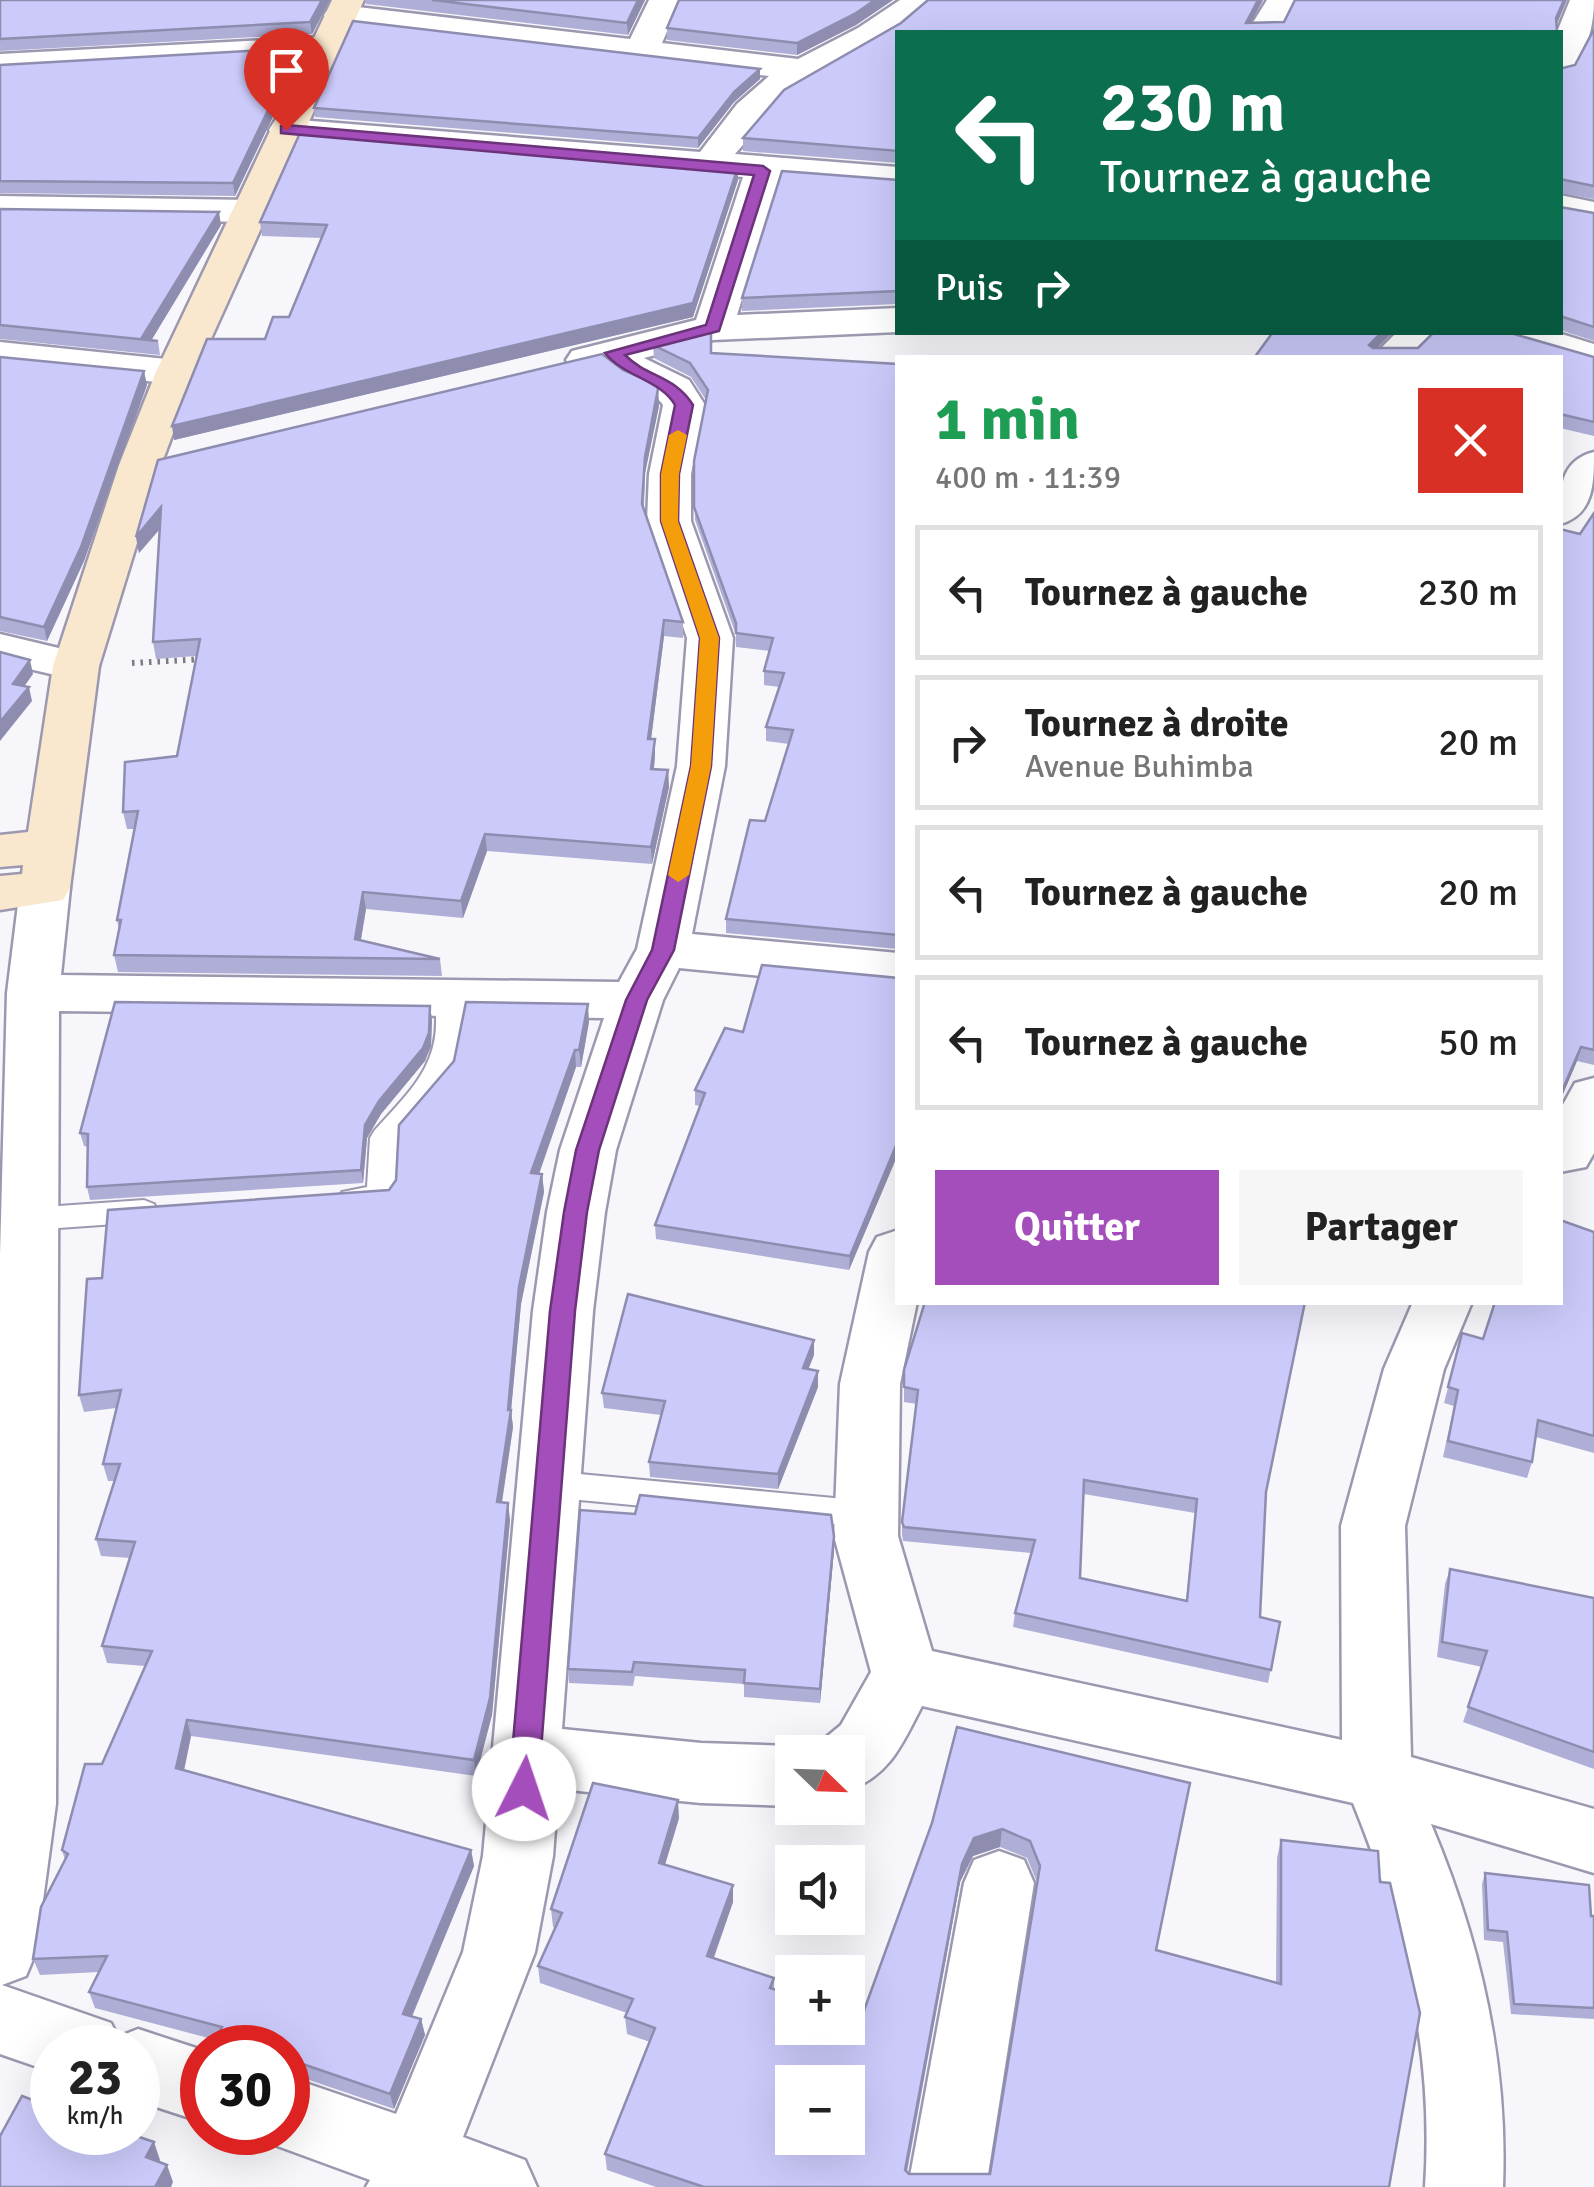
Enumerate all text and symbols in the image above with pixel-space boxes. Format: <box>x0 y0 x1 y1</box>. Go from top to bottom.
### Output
pin <box>244 28 329 131</box>
icon: arrive <box>259 43 314 98</box>
text: 230 m <box>1100 64 1285 150</box>
icon: left <box>935 70 1065 200</box>
text: Tournez à gauche <box>1100 150 1432 205</box>
icon: right <box>1024 260 1079 315</box>
text: Puis <box>935 264 1004 311</box>
text: 1 min <box>935 383 1080 457</box>
button: close <box>1418 388 1523 493</box>
text: 400 m · 11:39 <box>935 458 1121 497</box>
icon: left <box>940 565 995 620</box>
text: Tournez à gauche <box>1025 569 1308 616</box>
text: 230 m <box>1418 569 1518 616</box>
text: Tournez à droite <box>1025 700 1289 747</box>
icon: right <box>940 715 995 770</box>
text: 20 m <box>1438 719 1518 766</box>
text: Avenue Buhimba <box>1025 747 1254 786</box>
icon: left <box>940 865 995 920</box>
text: Tournez à gauche <box>1025 869 1308 916</box>
text: 20 m <box>1438 869 1518 916</box>
icon: left <box>940 1015 995 1070</box>
text: Tournez à gauche <box>1025 1019 1308 1066</box>
text: 50 m <box>1438 1019 1518 1066</box>
button: Quitter <box>935 1170 1219 1285</box>
button: Partager <box>1239 1170 1523 1285</box>
north arrow <box>775 1735 865 1825</box>
map controls <box>775 1735 865 2155</box>
position arrow <box>472 1737 576 1841</box>
button: sound <box>775 1845 865 1935</box>
button: + <box>775 1955 865 2045</box>
speed limit sign: 30 <box>180 2025 310 2155</box>
text: 23 <box>68 2047 122 2109</box>
button: − <box>775 2065 865 2155</box>
text: km/h <box>67 2100 123 2131</box>

